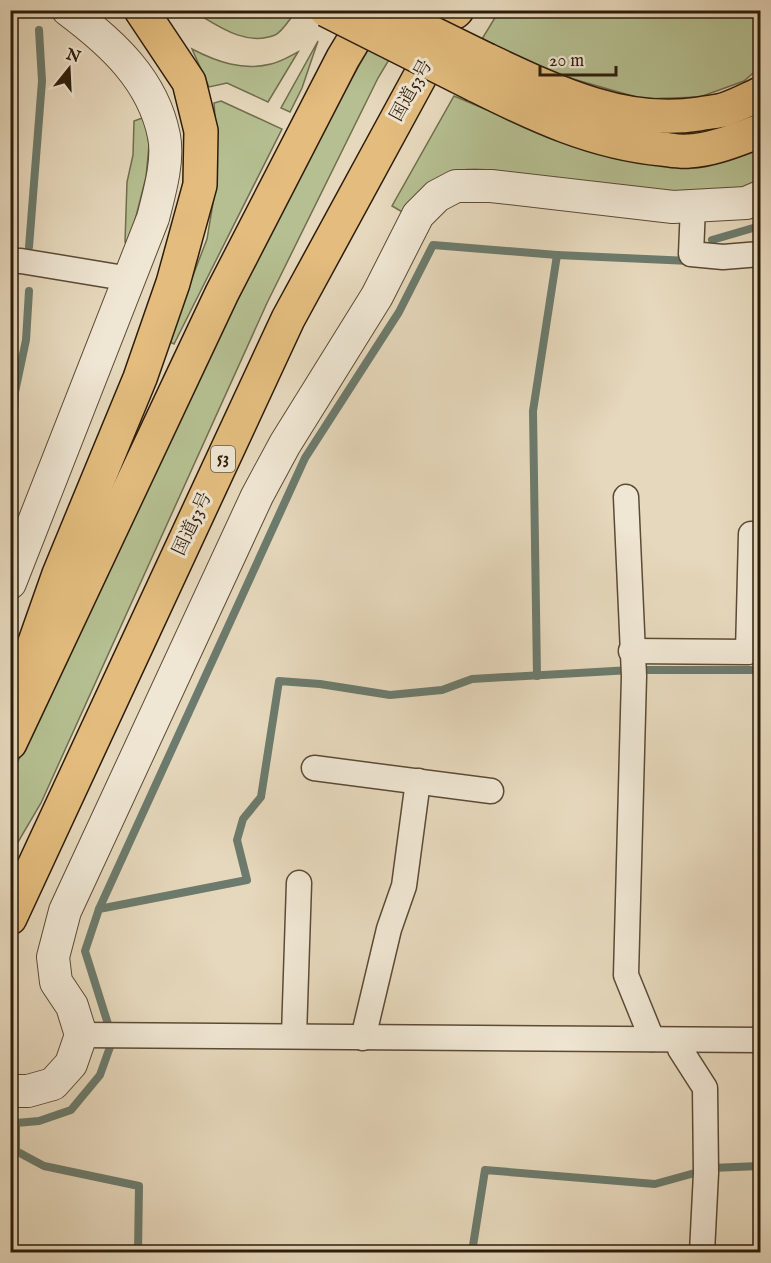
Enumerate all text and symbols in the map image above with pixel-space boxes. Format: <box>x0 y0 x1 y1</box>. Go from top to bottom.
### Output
north arrow <box>39 39 99 99</box>
scale bar <box>540 39 616 77</box>
text: N <box>62 45 83 68</box>
text: 20 m <box>549 50 584 73</box>
street label: 国道53号 <box>386 56 438 126</box>
road number: 53 <box>211 446 235 472</box>
street label: 国道53号 <box>168 489 218 559</box>

